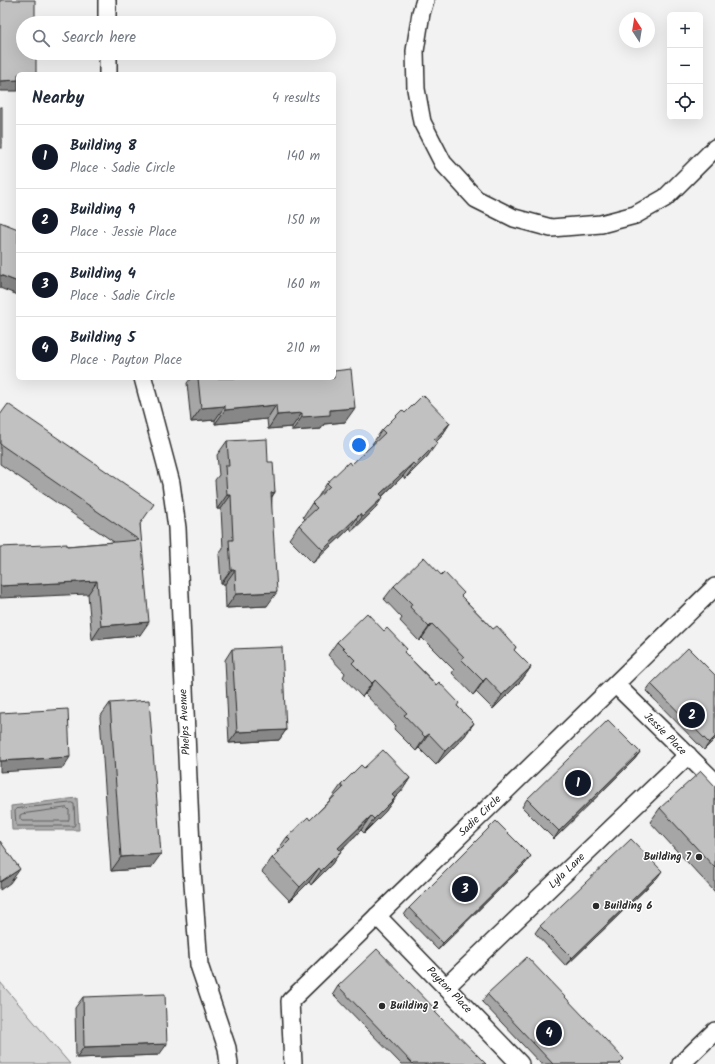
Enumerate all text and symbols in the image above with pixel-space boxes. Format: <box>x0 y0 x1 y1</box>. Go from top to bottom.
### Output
north arrow <box>619 12 655 48</box>
map controls <box>667 12 703 120</box>
button: + <box>667 12 703 48</box>
search box <box>16 16 336 60</box>
text: Search here <box>62 26 136 50</box>
icon: search <box>30 27 52 49</box>
button: − <box>667 48 703 84</box>
button: locate <box>667 84 703 120</box>
text: Nearby <box>32 85 84 112</box>
text: 4 results <box>272 88 320 109</box>
text: Building 8 <box>70 134 137 158</box>
text: 1 <box>43 146 47 167</box>
text: 140 m <box>287 146 320 167</box>
text: Place · Sadie Circle <box>70 158 175 179</box>
text: Building 9 <box>70 198 135 222</box>
text: 2 <box>41 210 49 231</box>
text: 150 m <box>287 210 320 231</box>
text: Place · Jessie Place <box>70 222 177 243</box>
text: Building 4 <box>70 262 136 286</box>
text: 3 <box>41 274 49 295</box>
text: 160 m <box>287 274 320 295</box>
text: Place · Sadie Circle <box>70 286 175 307</box>
text: Building 5 <box>70 326 135 350</box>
text: 4 <box>41 338 49 359</box>
text: 210 m <box>286 338 320 359</box>
text: Place · Payton Place <box>70 350 182 371</box>
your location <box>349 435 369 455</box>
street label: Phelps Avenue <box>174 688 196 756</box>
pin: 2 <box>679 700 705 730</box>
street label: Jessie Place <box>639 708 691 760</box>
pin: 1 <box>565 768 591 798</box>
street label: Sadie Circle <box>454 791 506 841</box>
place label: Building 7 <box>643 848 692 866</box>
street label: Lyla Lane <box>544 849 590 893</box>
marker: Building 7 <box>694 852 704 862</box>
pin: 3 <box>452 874 478 904</box>
place label: Building 6 <box>604 897 652 915</box>
marker: Building 6 <box>591 901 601 911</box>
street label: Payton Place <box>422 962 476 1018</box>
place label: Building 2 <box>390 997 439 1015</box>
marker: Building 2 <box>377 1001 387 1011</box>
pin: 4 <box>536 1018 562 1048</box>

